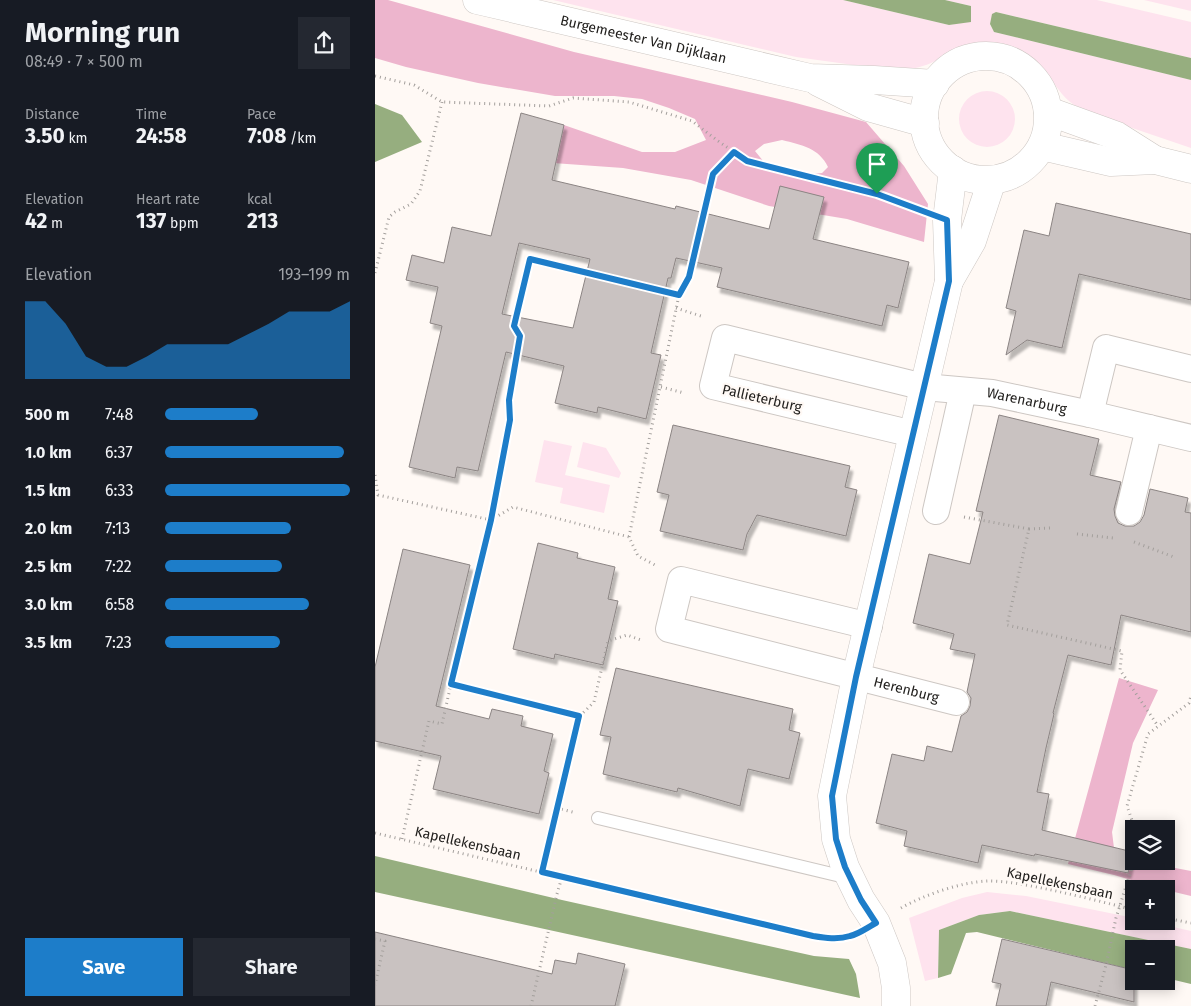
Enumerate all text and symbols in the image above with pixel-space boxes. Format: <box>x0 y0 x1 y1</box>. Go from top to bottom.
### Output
street label: Burgemeester Van Dijklaan <box>559 12 728 67</box>
text: Morning run <box>25 16 180 49</box>
button: share <box>298 17 350 69</box>
text: 08:49 · 7 × 500 m <box>25 52 143 71</box>
text: Distance <box>25 106 79 123</box>
text: Time <box>136 106 167 123</box>
text: Pace <box>247 106 276 123</box>
text: 3.50 <box>25 123 65 149</box>
text: 24:58 <box>136 123 187 149</box>
text: 7:08 <box>247 123 286 149</box>
text: km <box>65 130 88 147</box>
text: /km <box>286 130 317 147</box>
pin <box>856 143 898 194</box>
icon: arrive <box>863 150 891 178</box>
text: Elevation <box>25 191 84 208</box>
text: Heart rate <box>136 191 200 208</box>
text: kcal <box>247 191 272 208</box>
text: 42 <box>25 208 47 234</box>
text: 137 <box>136 208 166 234</box>
text: 213 <box>247 208 278 234</box>
text: m <box>47 215 63 232</box>
text: bpm <box>166 215 199 232</box>
text: Elevation <box>25 265 92 284</box>
text: 193–199 m <box>278 265 350 284</box>
street label: Pallieterburg <box>720 381 804 416</box>
street label: Warenarburg <box>985 384 1069 418</box>
text: 500 m <box>25 405 70 424</box>
text: 7:48 <box>105 405 133 424</box>
text: 1.0 km <box>25 443 72 462</box>
text: 6:37 <box>105 443 133 462</box>
text: 1.5 km <box>25 481 71 500</box>
text: 6:33 <box>105 481 133 500</box>
text: 2.0 km <box>25 519 72 538</box>
text: 7:13 <box>105 519 130 538</box>
text: 2.5 km <box>25 557 72 576</box>
text: 7:22 <box>105 557 132 576</box>
text: 3.0 km <box>25 595 72 614</box>
text: 6:58 <box>105 595 134 614</box>
text: 3.5 km <box>25 633 72 652</box>
text: 7:23 <box>105 633 132 652</box>
street label: Herenburg <box>872 673 942 707</box>
map controls <box>1125 820 1175 990</box>
button: layers <box>1125 820 1175 870</box>
street label: Kapellekensbaan <box>413 823 523 864</box>
street label: Kapellekensbaan <box>1005 864 1115 903</box>
button: + <box>1125 880 1175 930</box>
button: Save <box>25 938 183 996</box>
button: Share <box>193 938 350 996</box>
button: − <box>1125 940 1175 990</box>

